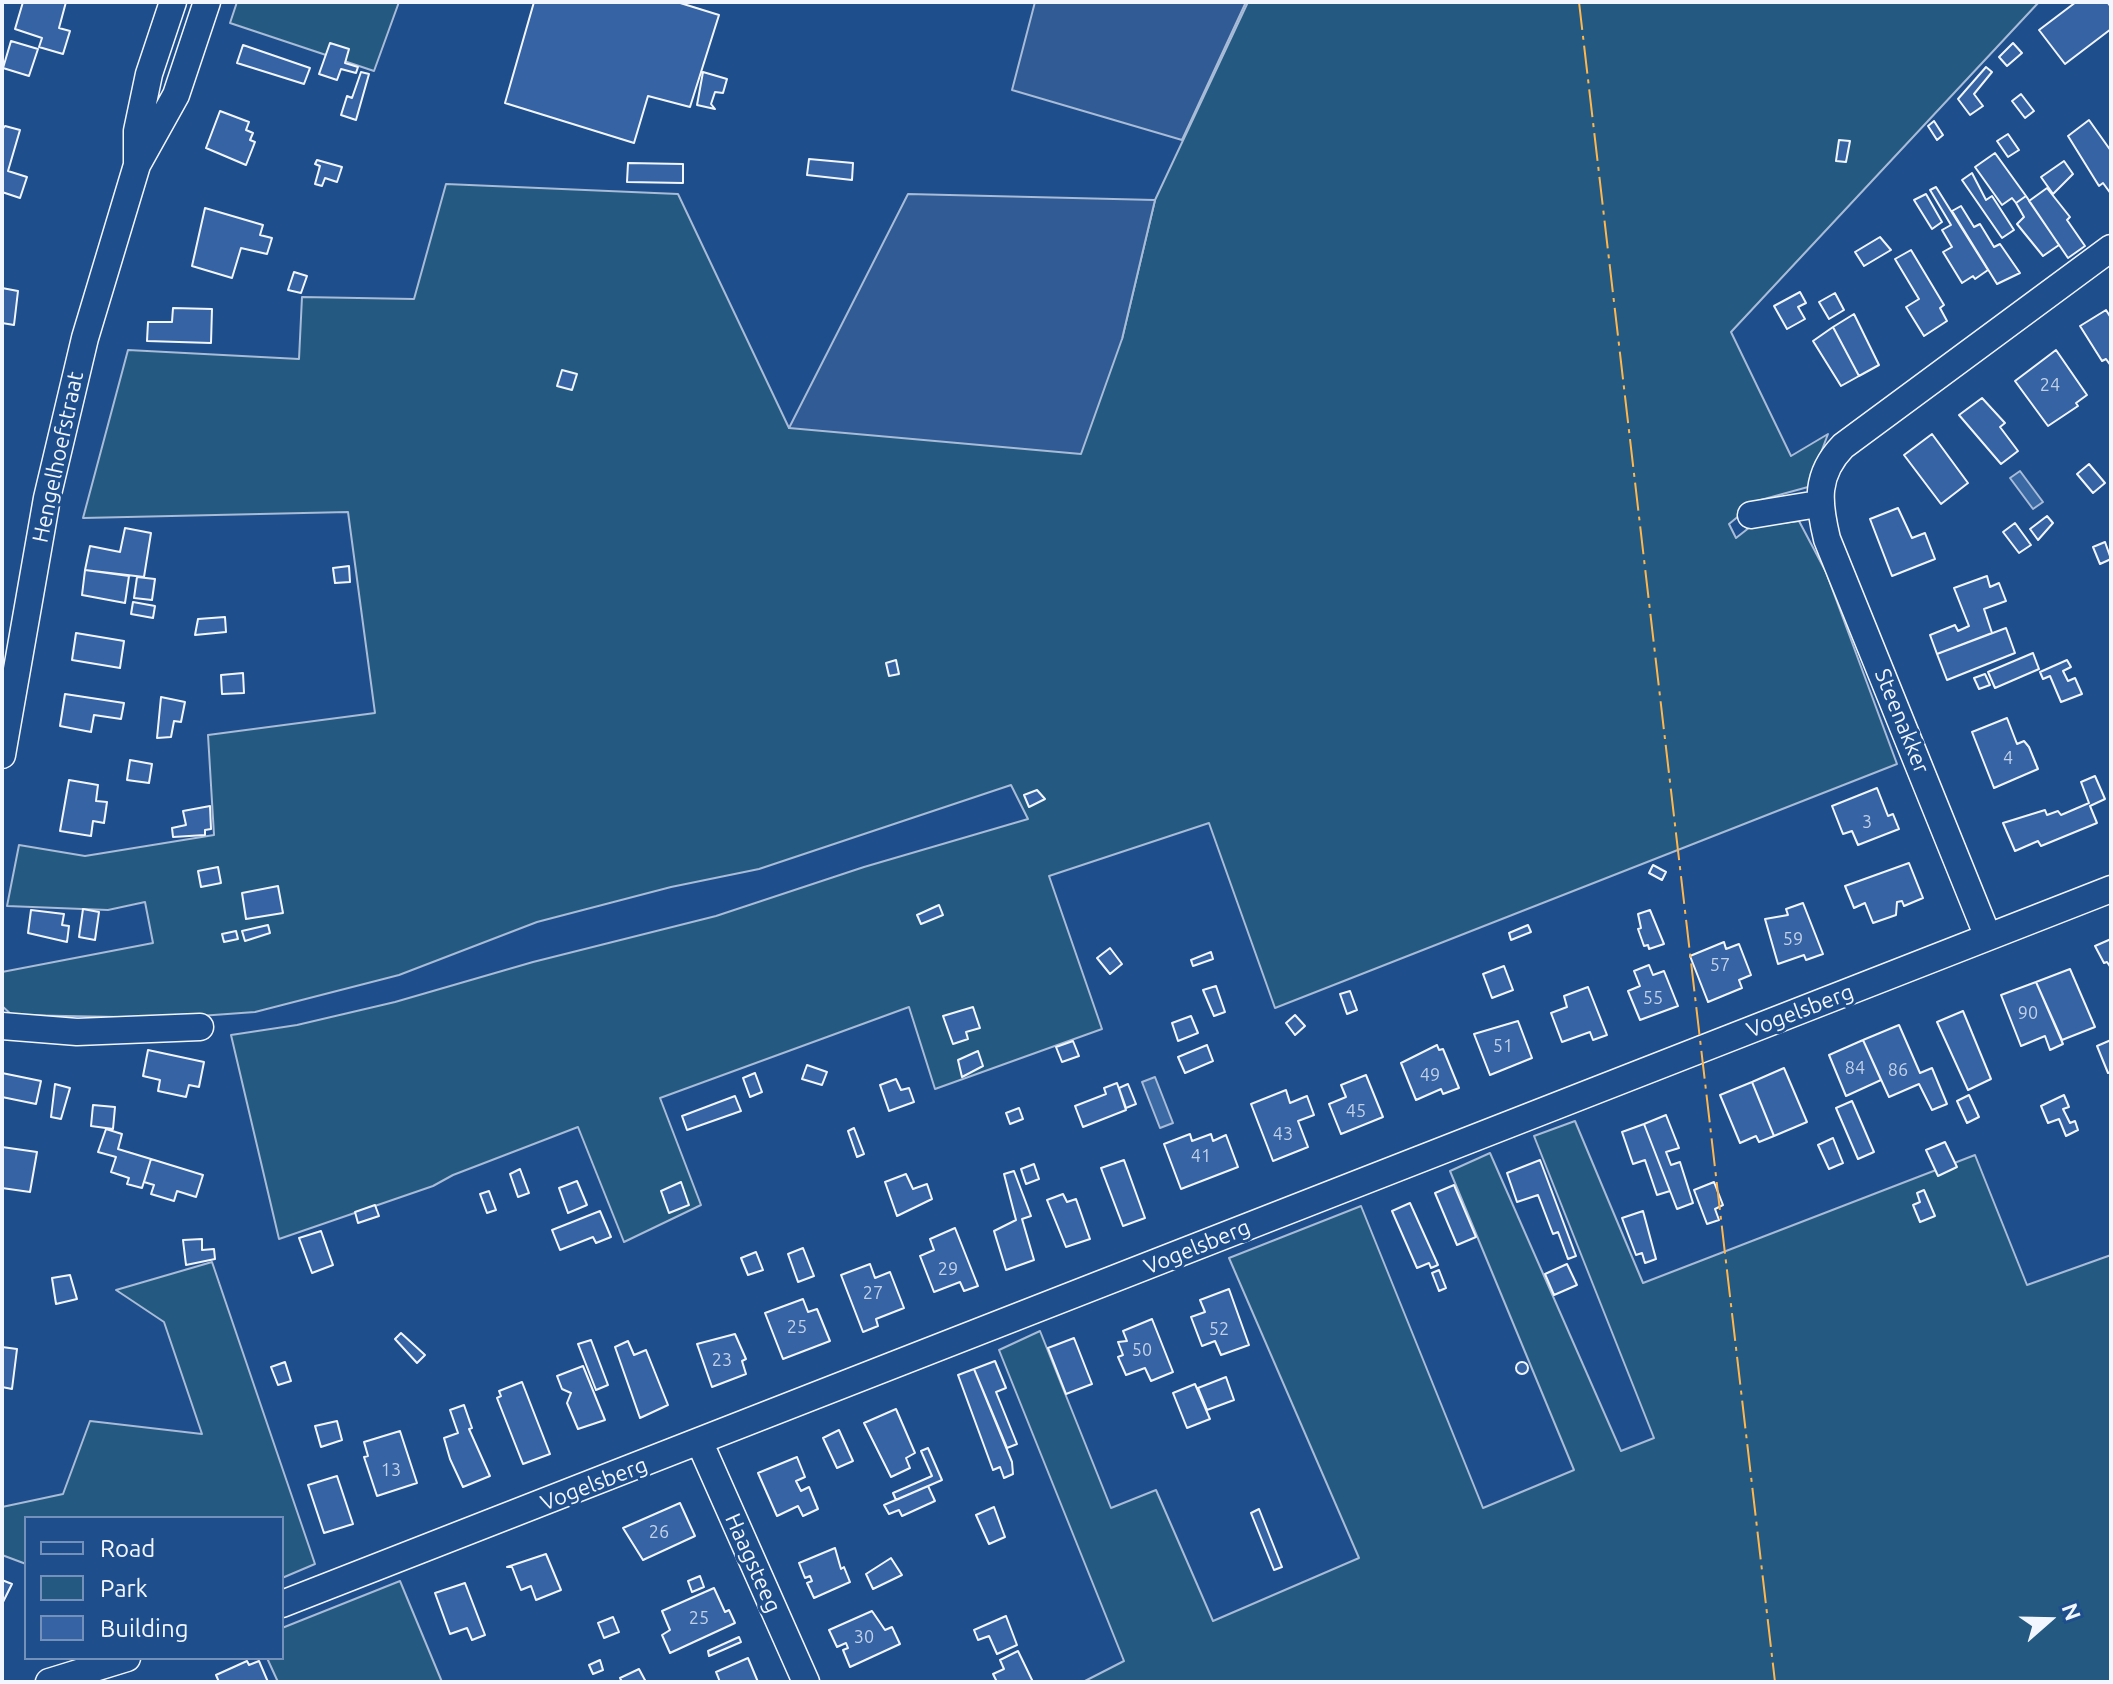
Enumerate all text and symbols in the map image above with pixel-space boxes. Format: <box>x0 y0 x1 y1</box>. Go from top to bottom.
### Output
street label: Hengelhoefstraat <box>27 369 89 545</box>
house number: 24 <box>2040 374 2060 396</box>
street label: Steenakker <box>1869 665 1935 777</box>
house number: 4 <box>2003 747 2013 769</box>
house number: 3 <box>1862 811 1872 833</box>
house number: 59 <box>1783 928 1803 950</box>
house number: 57 <box>1710 954 1730 976</box>
street label: Vogelsberg <box>1743 979 1857 1043</box>
house number: 55 <box>1643 987 1663 1009</box>
house number: 90 <box>2018 1002 2038 1024</box>
house number: 51 <box>1493 1035 1513 1057</box>
house number: 84 <box>1845 1057 1865 1079</box>
house number: 86 <box>1888 1059 1908 1081</box>
house number: 49 <box>1420 1064 1440 1086</box>
house number: 45 <box>1346 1100 1366 1122</box>
house number: 43 <box>1273 1123 1293 1145</box>
house number: 41 <box>1191 1145 1211 1167</box>
street label: Vogelsberg <box>1140 1214 1254 1280</box>
house number: 29 <box>938 1258 958 1280</box>
house number: 27 <box>863 1282 883 1304</box>
house number: 25 <box>787 1316 807 1338</box>
house number: 52 <box>1209 1318 1229 1340</box>
house number: 50 <box>1132 1339 1152 1361</box>
house number: 23 <box>712 1349 732 1371</box>
street label: Vogelsberg <box>537 1452 651 1516</box>
house number: 13 <box>381 1459 401 1481</box>
street label: Haagsteeg <box>719 1509 787 1617</box>
legend <box>24 1516 284 1660</box>
house number: 26 <box>649 1521 669 1543</box>
text: Road <box>100 1535 155 1562</box>
text: Park <box>100 1575 148 1602</box>
north arrow <box>2009 1580 2089 1660</box>
text: N <box>2057 1600 2087 1624</box>
house number: 25 <box>689 1607 709 1629</box>
text: Building <box>100 1615 188 1642</box>
house number: 30 <box>854 1626 874 1648</box>

